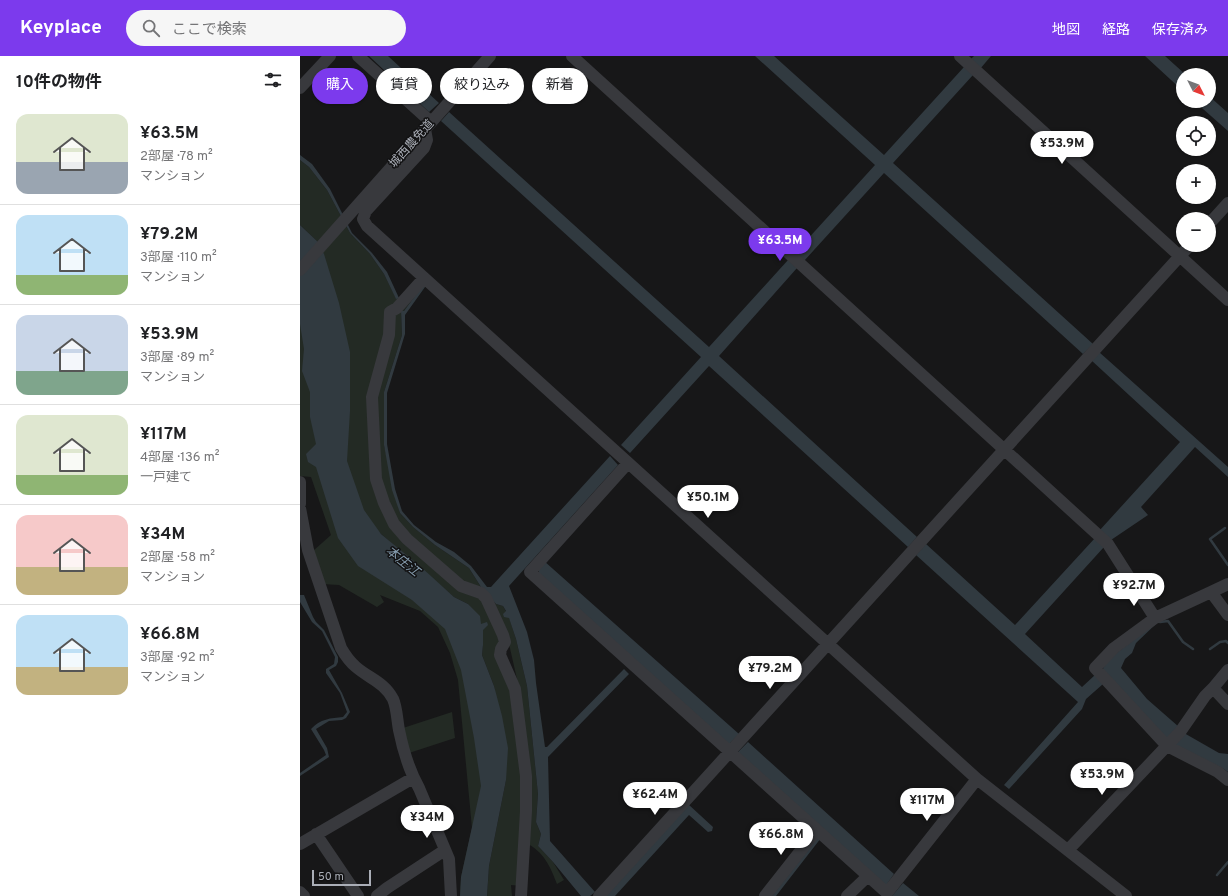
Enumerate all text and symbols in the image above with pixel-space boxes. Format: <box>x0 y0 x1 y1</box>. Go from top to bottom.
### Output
search box <box>126 10 406 46</box>
text: Keyplace <box>20 16 102 40</box>
icon: search <box>140 17 162 39</box>
text: ここで検索 <box>172 21 247 40</box>
text: 地図 <box>1052 22 1080 39</box>
text: 経路 <box>1102 22 1130 39</box>
text: 保存済み <box>1152 22 1208 39</box>
chip: 購入 <box>312 68 368 104</box>
chip: 賃貸 <box>376 68 432 104</box>
chip: 絞り込み <box>440 68 524 104</box>
chip: 新着 <box>532 68 588 104</box>
north arrow <box>1176 68 1216 108</box>
map controls <box>1176 68 1216 252</box>
icon: filters <box>262 69 284 91</box>
text: 10件の物件 <box>16 72 102 94</box>
street label: 城西農免道 <box>386 116 438 172</box>
button: locate <box>1176 116 1216 156</box>
text: ¥63.5M <box>140 123 199 145</box>
icon: home <box>48 130 96 178</box>
pin: ¥53.9M <box>1029 131 1095 165</box>
text: ¥53.9M <box>1040 136 1085 152</box>
text: 2部屋 · 78 m² <box>140 149 213 165</box>
button: + <box>1176 164 1216 204</box>
text: マンション <box>140 169 205 185</box>
button: − <box>1176 212 1216 252</box>
text: ¥79.2M <box>140 224 198 246</box>
pin: ¥63.5M <box>747 228 813 262</box>
icon: home <box>48 231 96 279</box>
text: ¥63.5M <box>758 233 803 249</box>
text: 3部屋 · 110 m² <box>140 250 217 266</box>
text: マンション <box>140 270 205 286</box>
text: ¥53.9M <box>140 324 199 346</box>
icon: home <box>48 331 96 379</box>
text: 3部屋 · 89 m² <box>140 350 214 366</box>
text: マンション <box>140 370 205 386</box>
text: ¥117M <box>140 424 187 446</box>
icon: home <box>48 431 96 479</box>
text: 4部屋 · 136 m² <box>140 450 219 466</box>
text: 一戸建て <box>140 470 192 486</box>
pin: ¥50.1M <box>675 485 741 519</box>
text: ¥50.1M <box>686 490 730 506</box>
text: ¥34M <box>140 524 185 546</box>
icon: home <box>48 531 96 579</box>
water label: 本庄江 <box>382 544 424 582</box>
text: 2部屋 · 58 m² <box>140 550 215 566</box>
text: マンション <box>140 570 205 586</box>
pin: ¥92.7M <box>1101 573 1167 607</box>
text: ¥92.7M <box>1112 578 1156 594</box>
text: ¥66.8M <box>140 624 200 646</box>
icon: home <box>48 631 96 679</box>
text: 3部屋 · 92 m² <box>140 650 214 666</box>
pin: ¥79.2M <box>737 656 803 690</box>
text: ¥79.2M <box>748 661 792 677</box>
text: マンション <box>140 670 205 686</box>
pin: ¥53.9M <box>1069 762 1135 796</box>
text: ¥53.9M <box>1080 767 1125 783</box>
pin: ¥62.4M <box>622 782 688 816</box>
text: ¥62.4M <box>632 787 678 803</box>
pin: ¥117M <box>899 788 955 822</box>
text: ¥117M <box>909 793 945 809</box>
pin: ¥34M <box>403 805 451 839</box>
text: ¥34M <box>410 810 444 826</box>
pin: ¥66.8M <box>748 822 814 856</box>
text: ¥66.8M <box>758 827 804 843</box>
scale bar <box>312 868 371 887</box>
text: 50 m <box>318 870 344 884</box>

